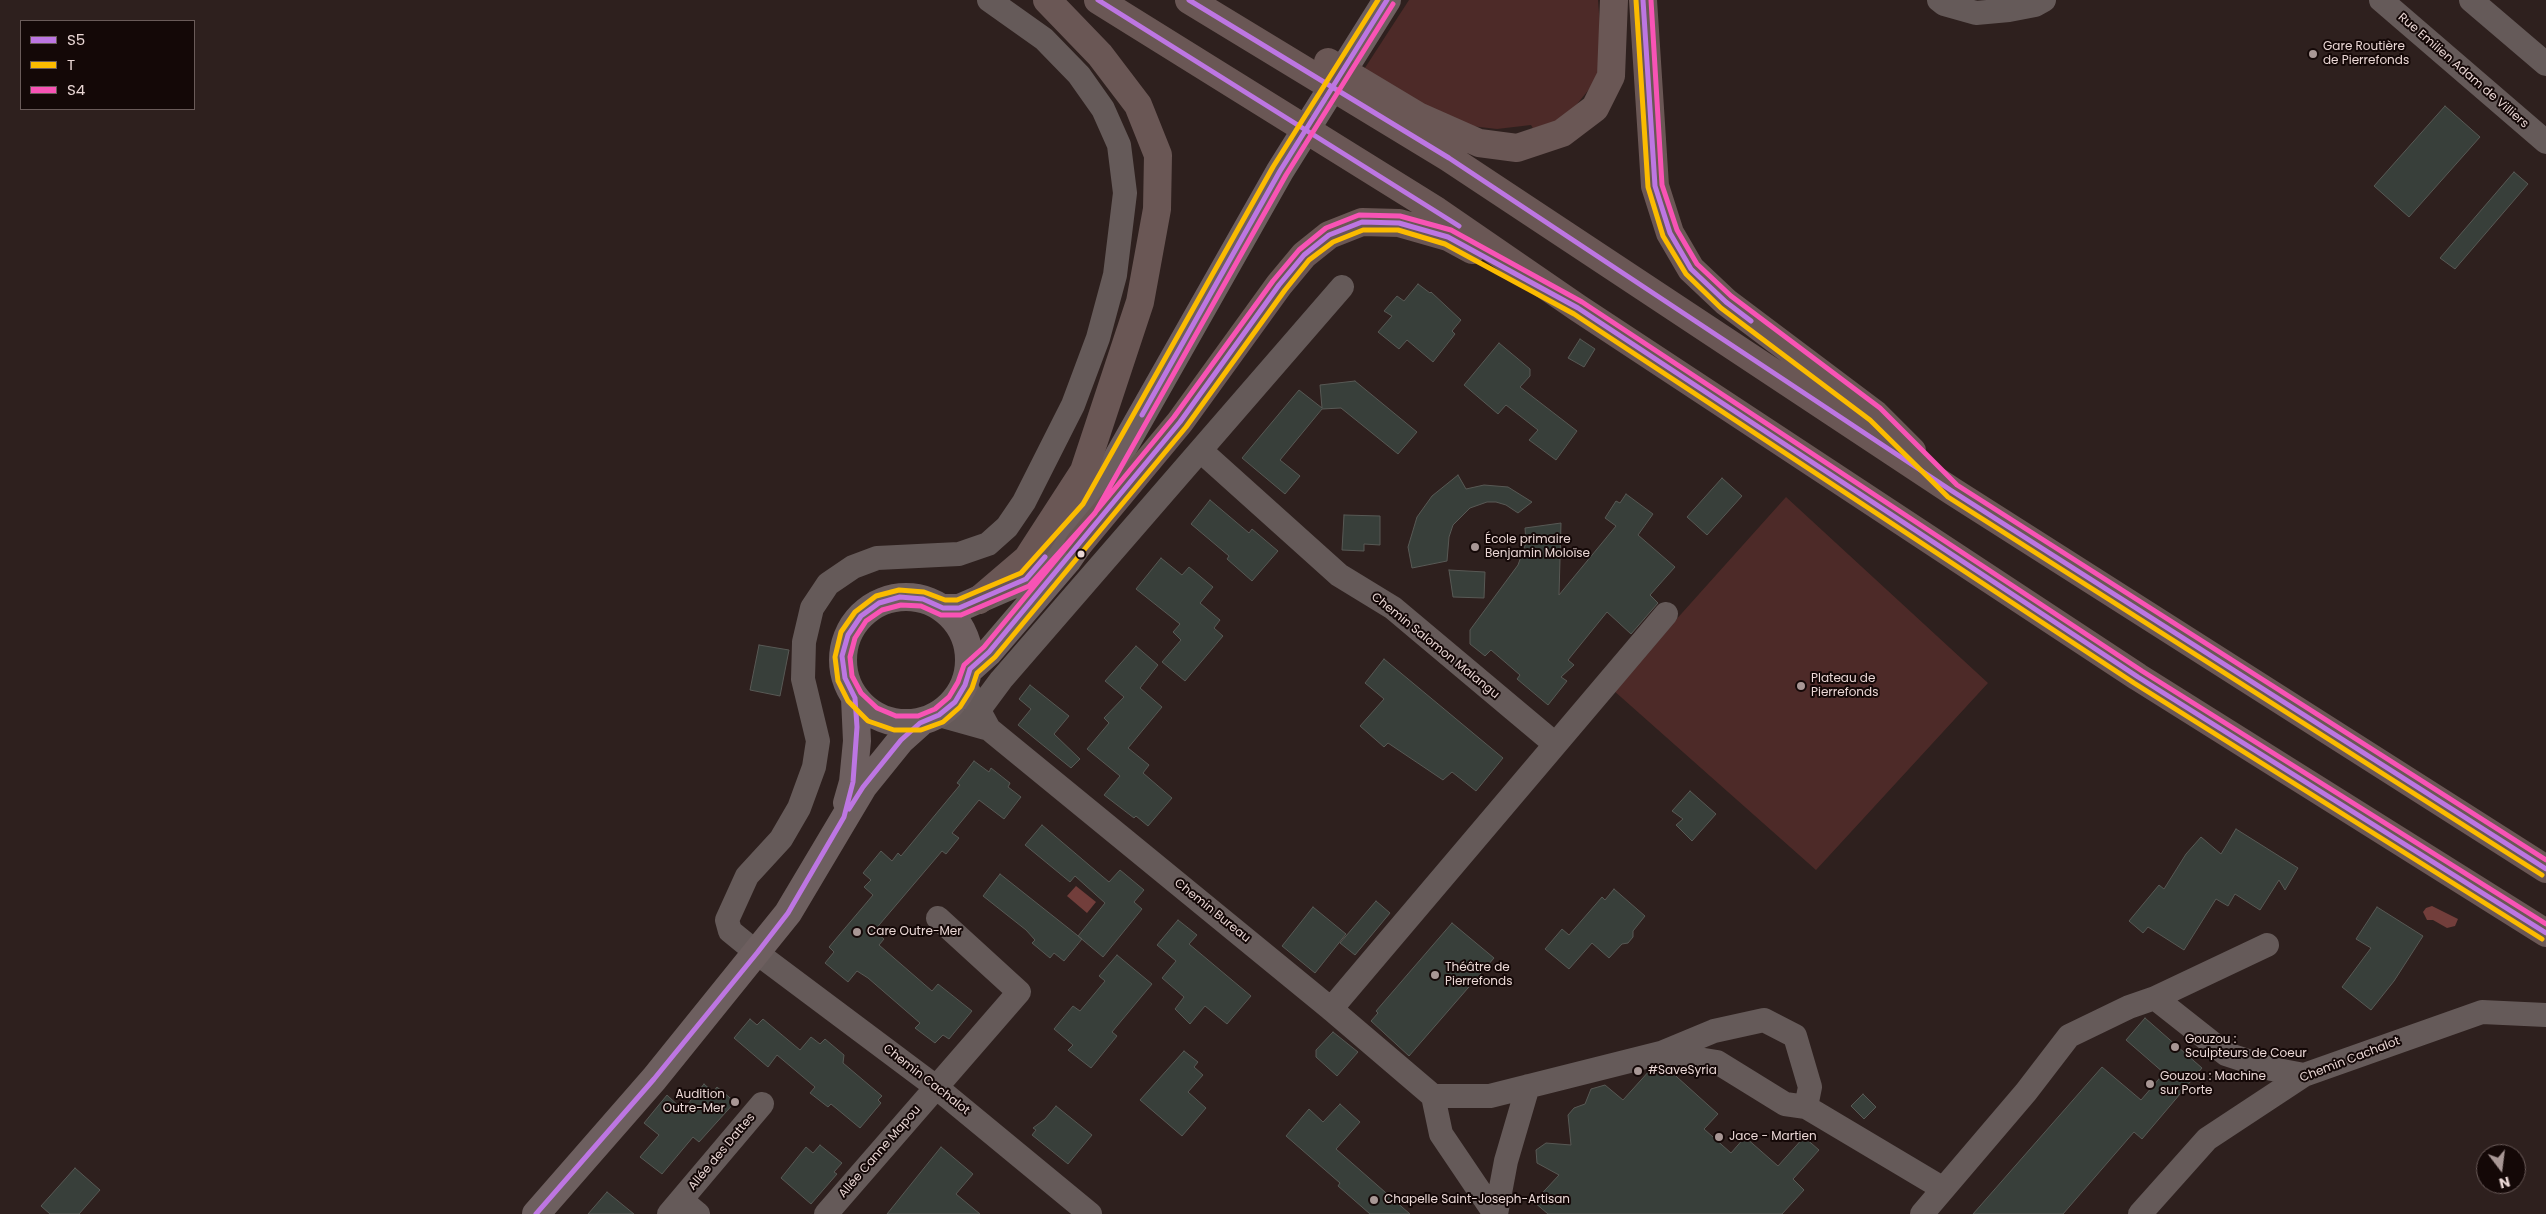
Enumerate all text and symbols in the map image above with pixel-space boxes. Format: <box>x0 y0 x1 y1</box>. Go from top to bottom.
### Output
street label: Rue Emilien Adam de Villiers <box>2395 10 2531 132</box>
legend <box>20 20 195 110</box>
text: S5 <box>67 29 85 50</box>
place label: Gare Routière de Pierrefonds <box>2323 40 2409 68</box>
marker: Gare Routière de Pierrefonds <box>2307 48 2319 60</box>
text: T <box>67 54 75 75</box>
text: S4 <box>67 79 85 100</box>
place label: École primaire Benjamin Moloïse <box>1485 533 1590 561</box>
marker: École primaire Benjamin Moloïse <box>1469 541 1481 553</box>
unlabelled marker <box>1076 549 1086 559</box>
street label: Chemin Salomon Malangu <box>1368 590 1502 702</box>
place label: Plateau de Pierrefonds <box>1811 672 1878 700</box>
marker: Plateau de Pierrefonds <box>1795 680 1807 692</box>
street label: Chemin Bureau <box>1171 876 1253 946</box>
place label: Care Outre-Mer <box>867 925 962 939</box>
marker: Care Outre-Mer <box>851 926 863 938</box>
place label: Théâtre de Pierrefonds <box>1445 961 1512 989</box>
marker: Théâtre de Pierrefonds <box>1429 969 1441 981</box>
place label: Gouzou : Sculpteurs de Coeur <box>2185 1033 2307 1061</box>
street label: Chemin Cachalot <box>2298 1034 2402 1086</box>
marker: Gouzou : Sculpteurs de Coeur <box>2169 1041 2181 1053</box>
street label: Chemin Cachalot <box>880 1042 972 1118</box>
place label: #SaveSyria <box>1648 1064 1717 1078</box>
marker: #SaveSyria <box>1632 1065 1644 1077</box>
place label: Gouzou : Machine sur Porte <box>2160 1070 2266 1098</box>
marker: Gouzou : Machine sur Porte <box>2144 1078 2156 1090</box>
place label: Audition Outre-Mer <box>663 1088 725 1116</box>
marker: Audition Outre-Mer <box>729 1096 741 1108</box>
street label: Allée Canne Mapou <box>836 1103 924 1201</box>
street label: Allée des Dattes <box>686 1111 758 1193</box>
place label: Jace - Martien <box>1729 1130 1817 1144</box>
marker: Jace - Martien <box>1713 1131 1725 1143</box>
north arrow <box>2476 1144 2526 1194</box>
text: N <box>2497 1172 2512 1194</box>
place label: Chapelle Saint-Joseph-Artisan <box>1384 1193 1570 1207</box>
marker: Chapelle Saint-Joseph-Artisan <box>1368 1194 1380 1206</box>

